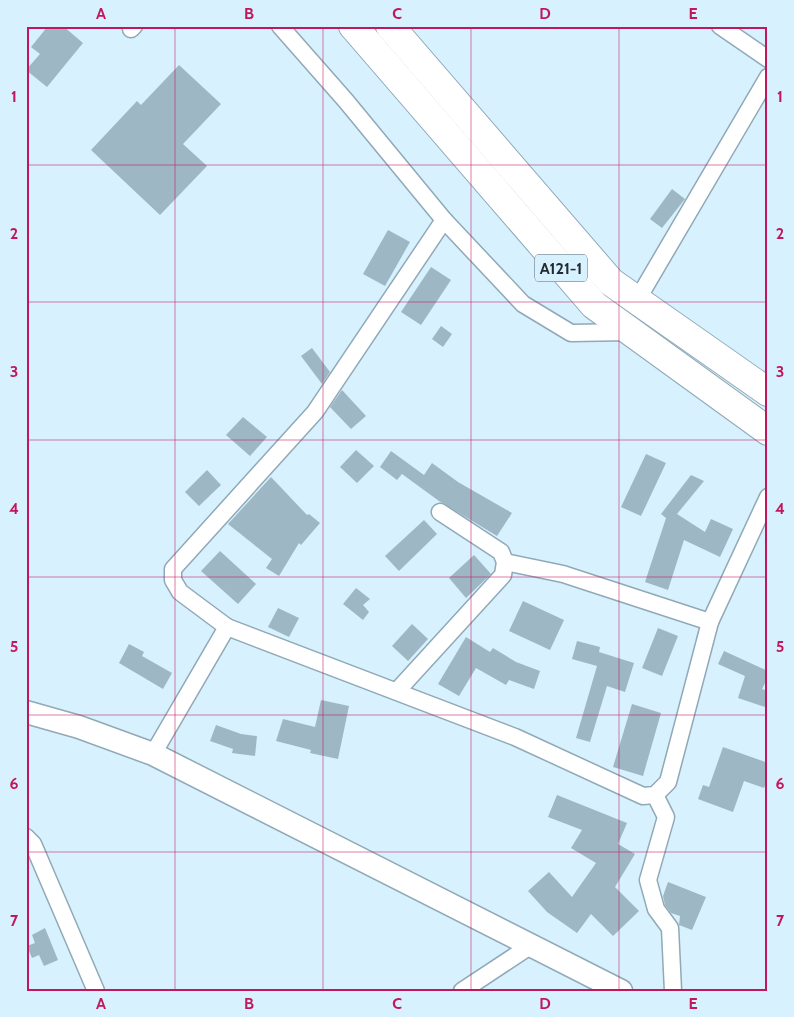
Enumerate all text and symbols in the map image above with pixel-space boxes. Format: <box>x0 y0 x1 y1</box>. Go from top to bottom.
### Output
text: A <box>96 4 106 23</box>
text: B <box>244 4 254 23</box>
text: C <box>392 4 402 23</box>
text: D <box>539 4 551 23</box>
text: E <box>688 4 698 23</box>
text: 1 <box>11 87 17 106</box>
text: 1 <box>777 87 783 106</box>
text: 2 <box>10 224 18 243</box>
text: 2 <box>776 224 784 243</box>
road number: A121-1 <box>535 254 587 282</box>
text: 3 <box>10 362 18 381</box>
text: 3 <box>776 362 784 381</box>
text: 4 <box>9 499 19 518</box>
text: 4 <box>775 499 785 518</box>
text: 5 <box>10 637 18 656</box>
text: 5 <box>776 637 784 656</box>
text: 6 <box>10 774 19 793</box>
text: 6 <box>776 774 785 793</box>
text: 7 <box>10 911 19 930</box>
text: 7 <box>776 911 785 930</box>
text: A <box>96 994 106 1013</box>
text: B <box>244 994 254 1013</box>
text: C <box>392 994 402 1013</box>
text: D <box>539 994 551 1013</box>
text: E <box>688 994 698 1013</box>

